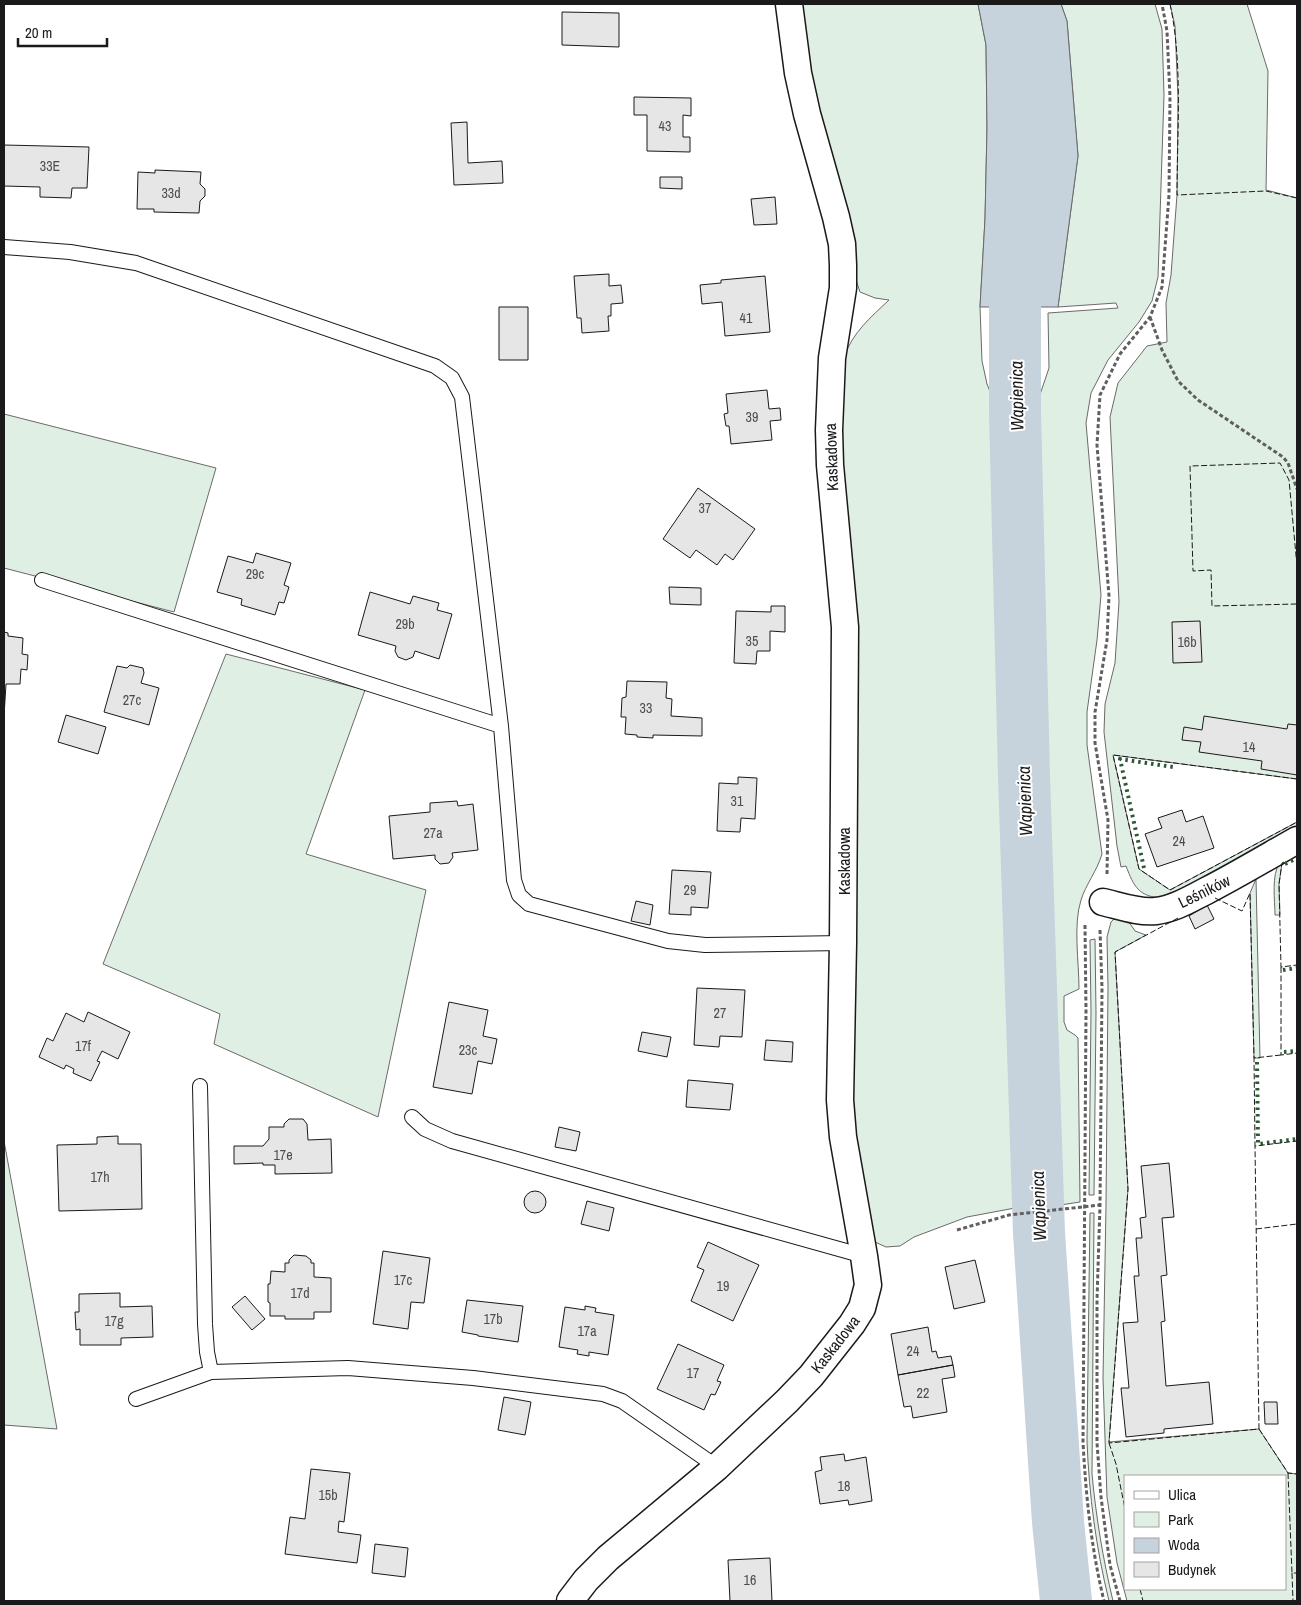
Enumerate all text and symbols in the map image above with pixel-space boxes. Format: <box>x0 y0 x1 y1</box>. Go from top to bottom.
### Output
scale bar <box>18 15 106 47</box>
text: 20 m <box>25 22 52 43</box>
house number: 43 <box>659 117 671 135</box>
house number: 33E <box>40 157 60 175</box>
house number: 33d <box>161 184 181 202</box>
house number: 41 <box>740 309 753 327</box>
water label: Wapienica <box>1003 361 1030 431</box>
house number: 39 <box>746 408 758 426</box>
street label: Kaskadowa <box>819 422 843 491</box>
house number: 37 <box>699 499 711 517</box>
house number: 29c <box>246 565 265 583</box>
house number: 29b <box>395 615 415 633</box>
house number: 35 <box>746 632 758 650</box>
house number: 16b <box>1177 633 1197 651</box>
house number: 27c <box>123 691 142 709</box>
house number: 33 <box>640 699 652 717</box>
house number: 14 <box>1243 738 1256 756</box>
water label: Wapienica <box>1011 765 1038 837</box>
house number: 31 <box>731 792 744 810</box>
house number: 27a <box>423 824 443 842</box>
street label: Kaskadowa <box>833 826 855 895</box>
house number: 24 <box>1173 832 1186 850</box>
street label: Leśników <box>1174 869 1234 913</box>
house number: 29 <box>684 881 696 899</box>
house number: 27 <box>714 1004 726 1022</box>
house number: 17f <box>75 1037 92 1055</box>
house number: 23c <box>459 1041 478 1059</box>
house number: 17e <box>273 1146 293 1164</box>
house number: 17h <box>90 1168 110 1186</box>
water label: Wapienica <box>1025 1170 1052 1242</box>
house number: 17c <box>394 1271 413 1289</box>
house number: 19 <box>717 1277 729 1295</box>
house number: 17d <box>290 1284 310 1302</box>
house number: 17b <box>483 1310 503 1328</box>
street label: Kaskadowa <box>805 1310 865 1377</box>
house number: 17g <box>104 1312 124 1330</box>
house number: 17a <box>577 1322 597 1340</box>
house number: 24 <box>907 1342 920 1360</box>
house number: 17 <box>687 1364 699 1382</box>
house number: 22 <box>917 1384 929 1402</box>
legend <box>1124 1475 1286 1590</box>
house number: 18 <box>838 1477 850 1495</box>
text: Ulica <box>1168 1484 1196 1505</box>
house number: 15b <box>318 1486 338 1504</box>
text: Park <box>1168 1509 1194 1530</box>
text: Woda <box>1168 1534 1200 1555</box>
text: Budynek <box>1168 1559 1217 1580</box>
house number: 16 <box>744 1571 756 1589</box>

